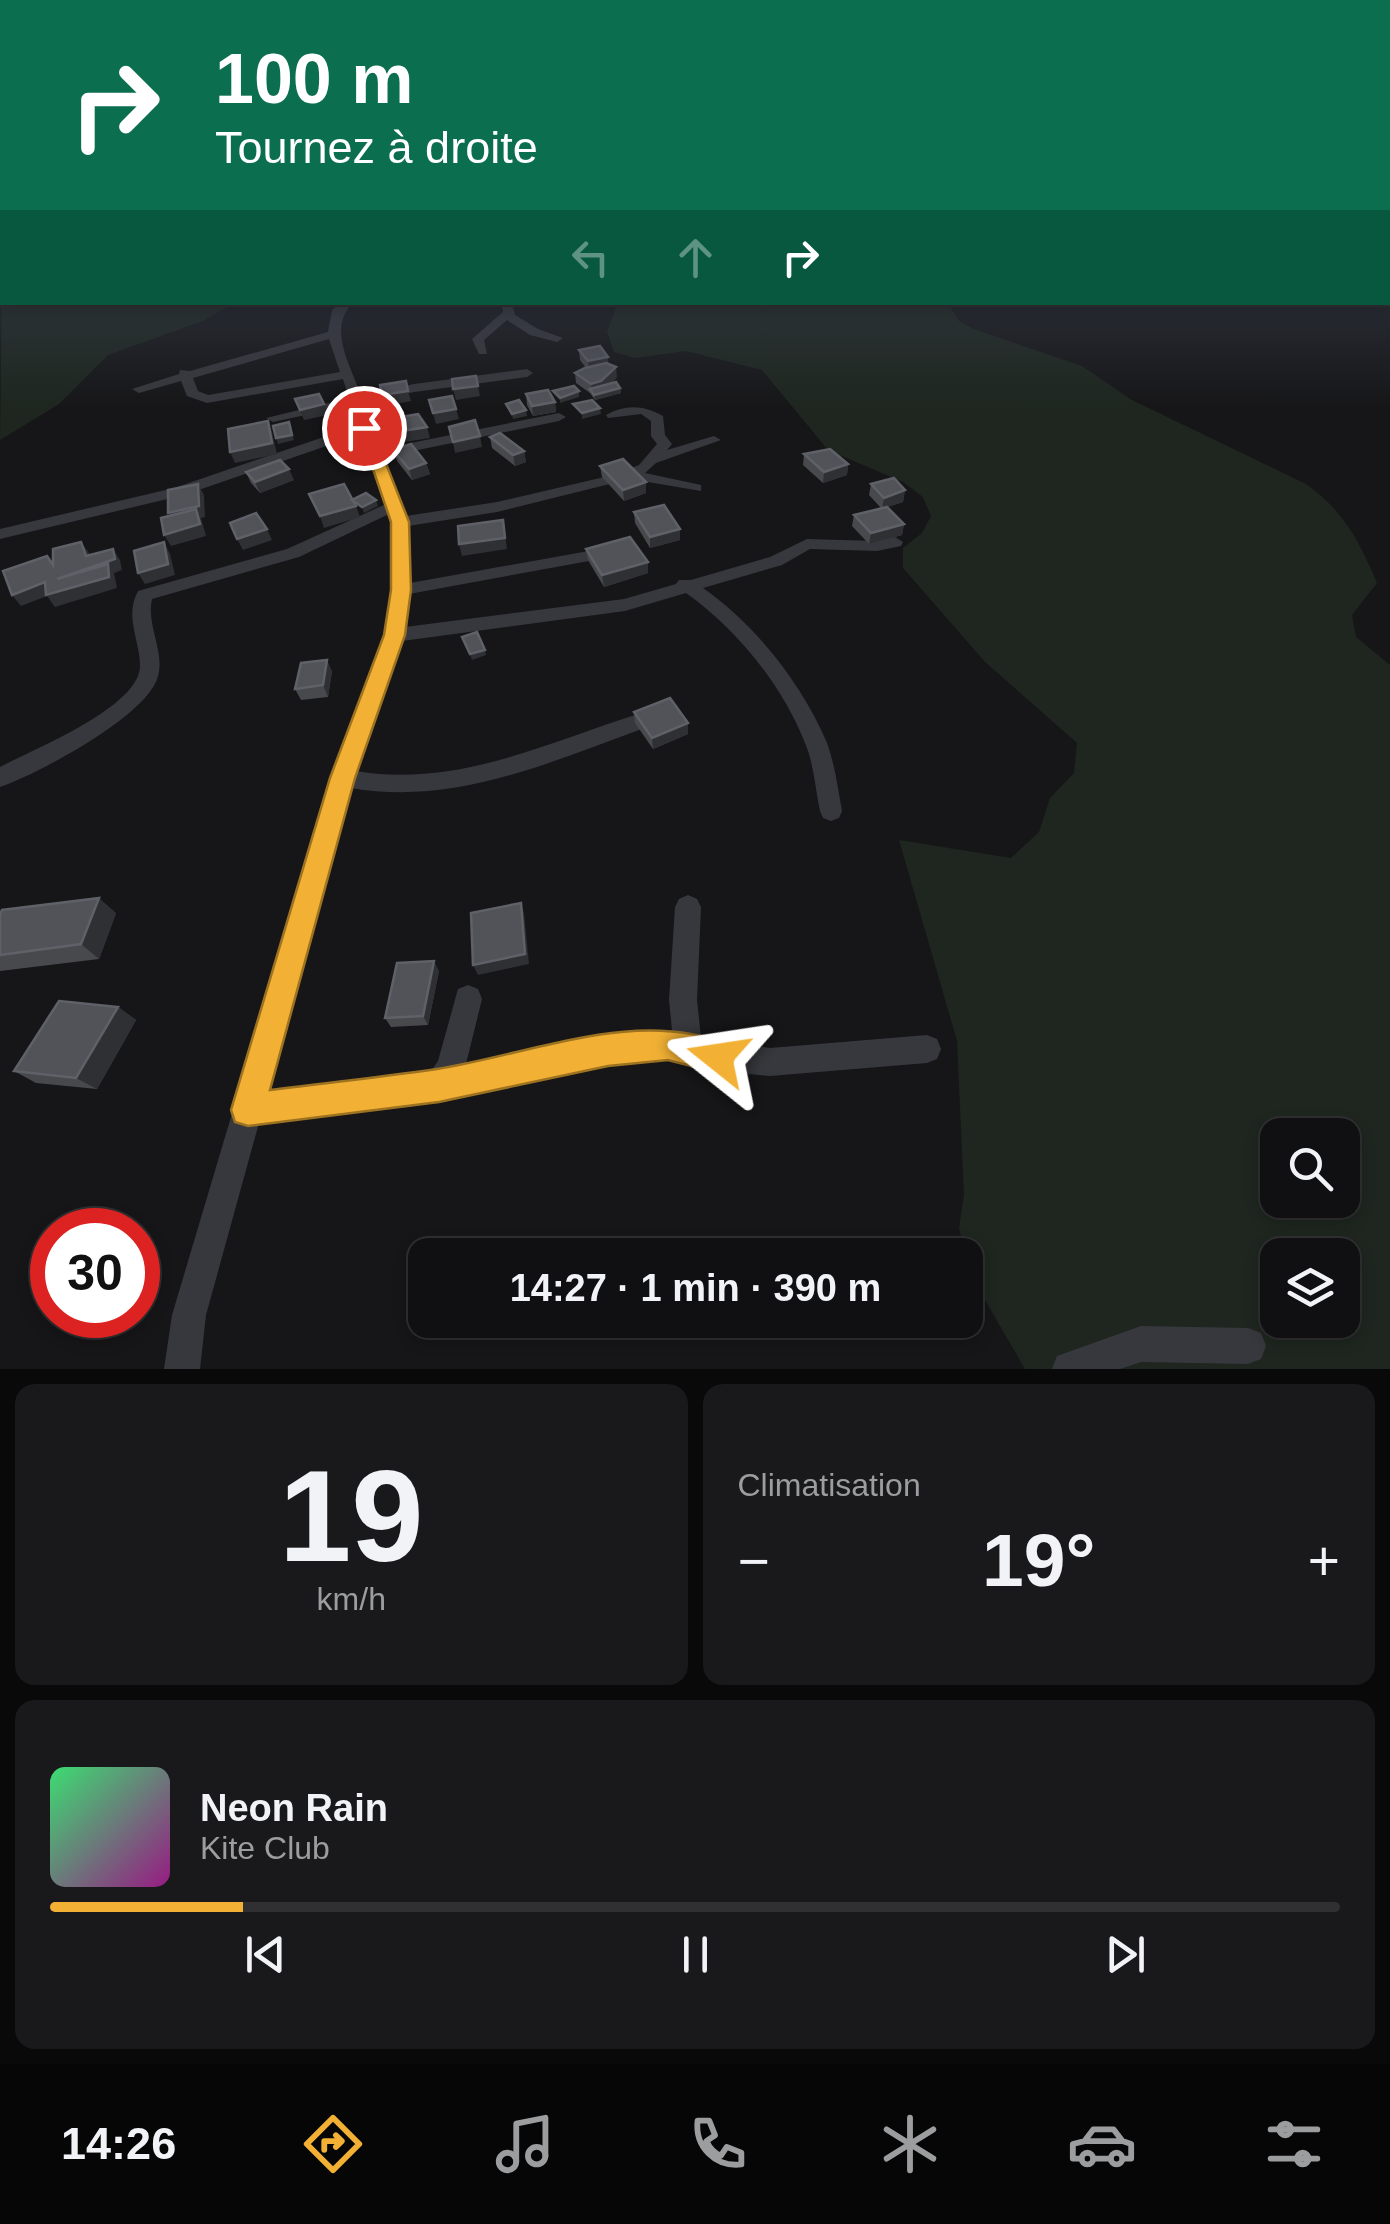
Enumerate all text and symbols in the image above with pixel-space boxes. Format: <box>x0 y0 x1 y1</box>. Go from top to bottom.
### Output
icon: right <box>50 40 180 170</box>
text: 100 m <box>215 40 413 118</box>
text: Tournez à droite <box>215 122 538 173</box>
icon: left <box>563 230 618 285</box>
icon: ahead <box>668 230 723 285</box>
icon: right <box>773 230 828 285</box>
pin <box>322 386 407 471</box>
icon: arrive <box>337 401 392 456</box>
position arrow <box>666 1005 770 1109</box>
map controls <box>1260 1118 1360 1338</box>
button: search <box>1260 1118 1360 1218</box>
speed limit sign: 30 <box>30 1208 160 1338</box>
button: layers <box>1260 1238 1360 1338</box>
text: 14:27 · 1 min · 390 m <box>510 1267 881 1309</box>
text: 19 <box>279 1443 424 1589</box>
text: Climatisation <box>738 1467 921 1503</box>
text: 19° <box>982 1518 1095 1602</box>
text: − <box>738 1530 770 1592</box>
text: + <box>1308 1530 1340 1592</box>
text: km/h <box>317 1581 386 1617</box>
text: Neon Rain <box>200 1787 388 1829</box>
text: Kite Club <box>200 1830 330 1866</box>
icon: previous <box>238 1927 293 1982</box>
icon: pause <box>668 1927 723 1982</box>
icon: next <box>1098 1927 1153 1982</box>
icon: directions <box>298 2109 368 2179</box>
icon: music <box>490 2109 560 2179</box>
icon: phone <box>683 2109 753 2179</box>
icon: climate <box>875 2109 945 2179</box>
icon: car <box>1067 2109 1137 2179</box>
icon: filters <box>1259 2109 1329 2179</box>
text: 14:26 <box>61 2118 176 2169</box>

